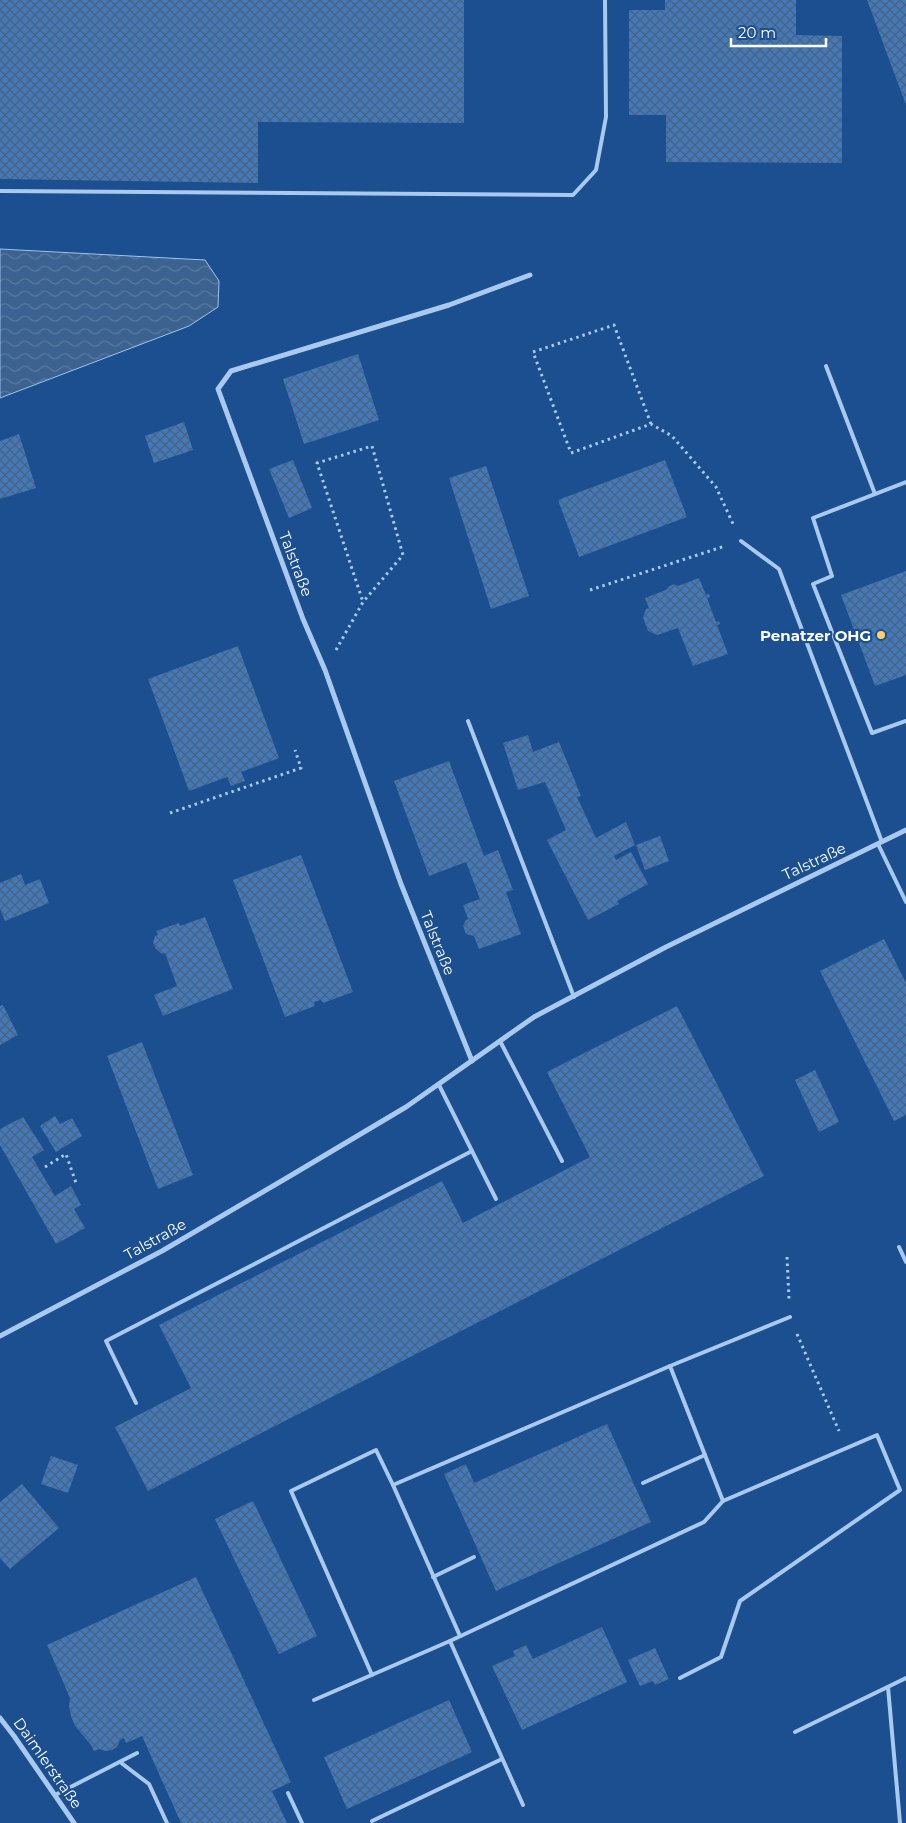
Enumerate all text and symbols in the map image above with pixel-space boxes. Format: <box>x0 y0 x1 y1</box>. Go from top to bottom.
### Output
scale bar <box>731 15 826 47</box>
text: 20 m <box>738 23 776 42</box>
street label: Talstraße <box>275 529 317 599</box>
place label: Penatzer OHG <box>760 626 871 645</box>
marker: Penatzer OHG <box>875 629 887 641</box>
street label: Talstraße <box>779 838 849 884</box>
street label: Talstraße <box>416 908 460 978</box>
street label: Talstraße <box>121 1214 189 1264</box>
street label: Daimlerstraße <box>10 1714 86 1812</box>

